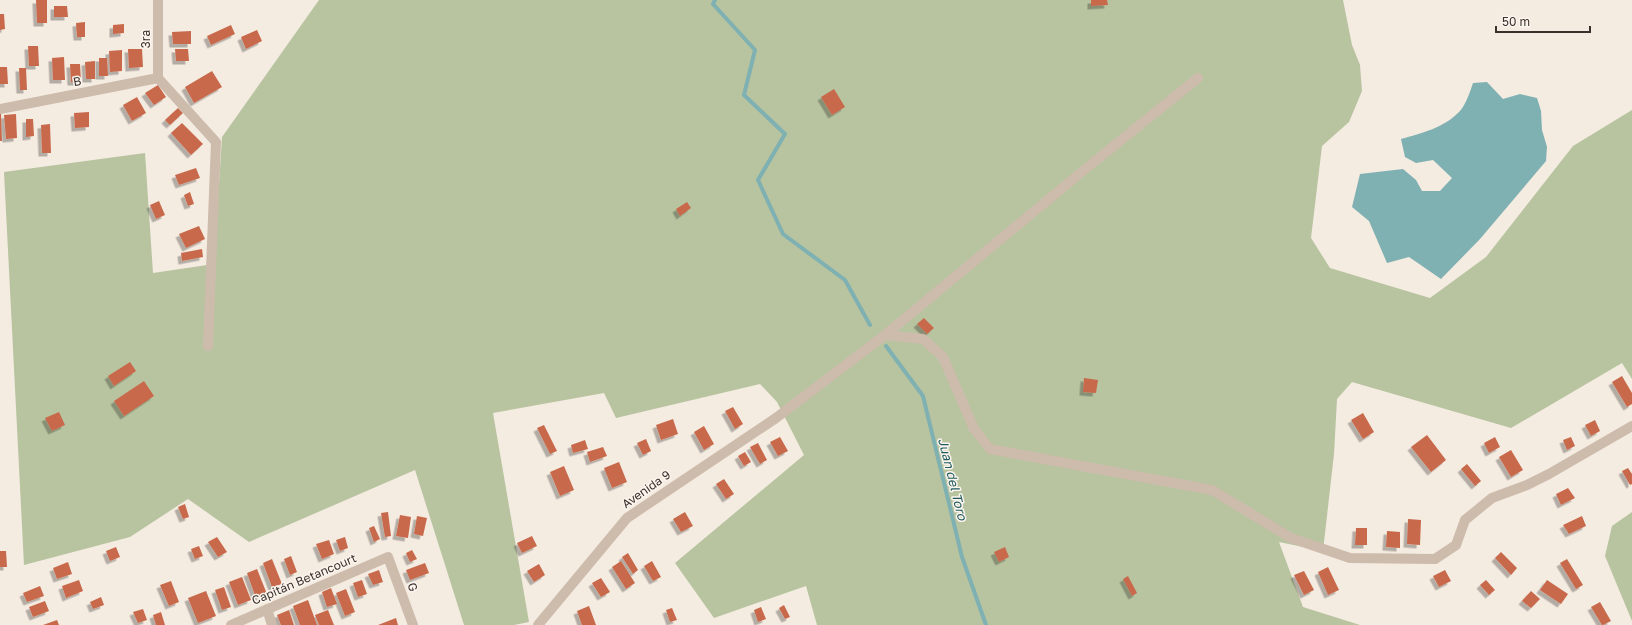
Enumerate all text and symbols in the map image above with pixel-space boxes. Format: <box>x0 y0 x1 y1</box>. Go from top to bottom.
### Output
scale bar <box>1496 8 1590 34</box>
text: 50 m <box>1502 14 1530 29</box>
street label: 3ra <box>138 30 153 48</box>
street label: B <box>72 73 82 89</box>
water label: Juan del Toro <box>935 436 971 523</box>
street label: Avenida 9 <box>619 467 673 511</box>
street label: Capitán Betancourt <box>249 550 359 608</box>
street label: G <box>405 580 421 594</box>

